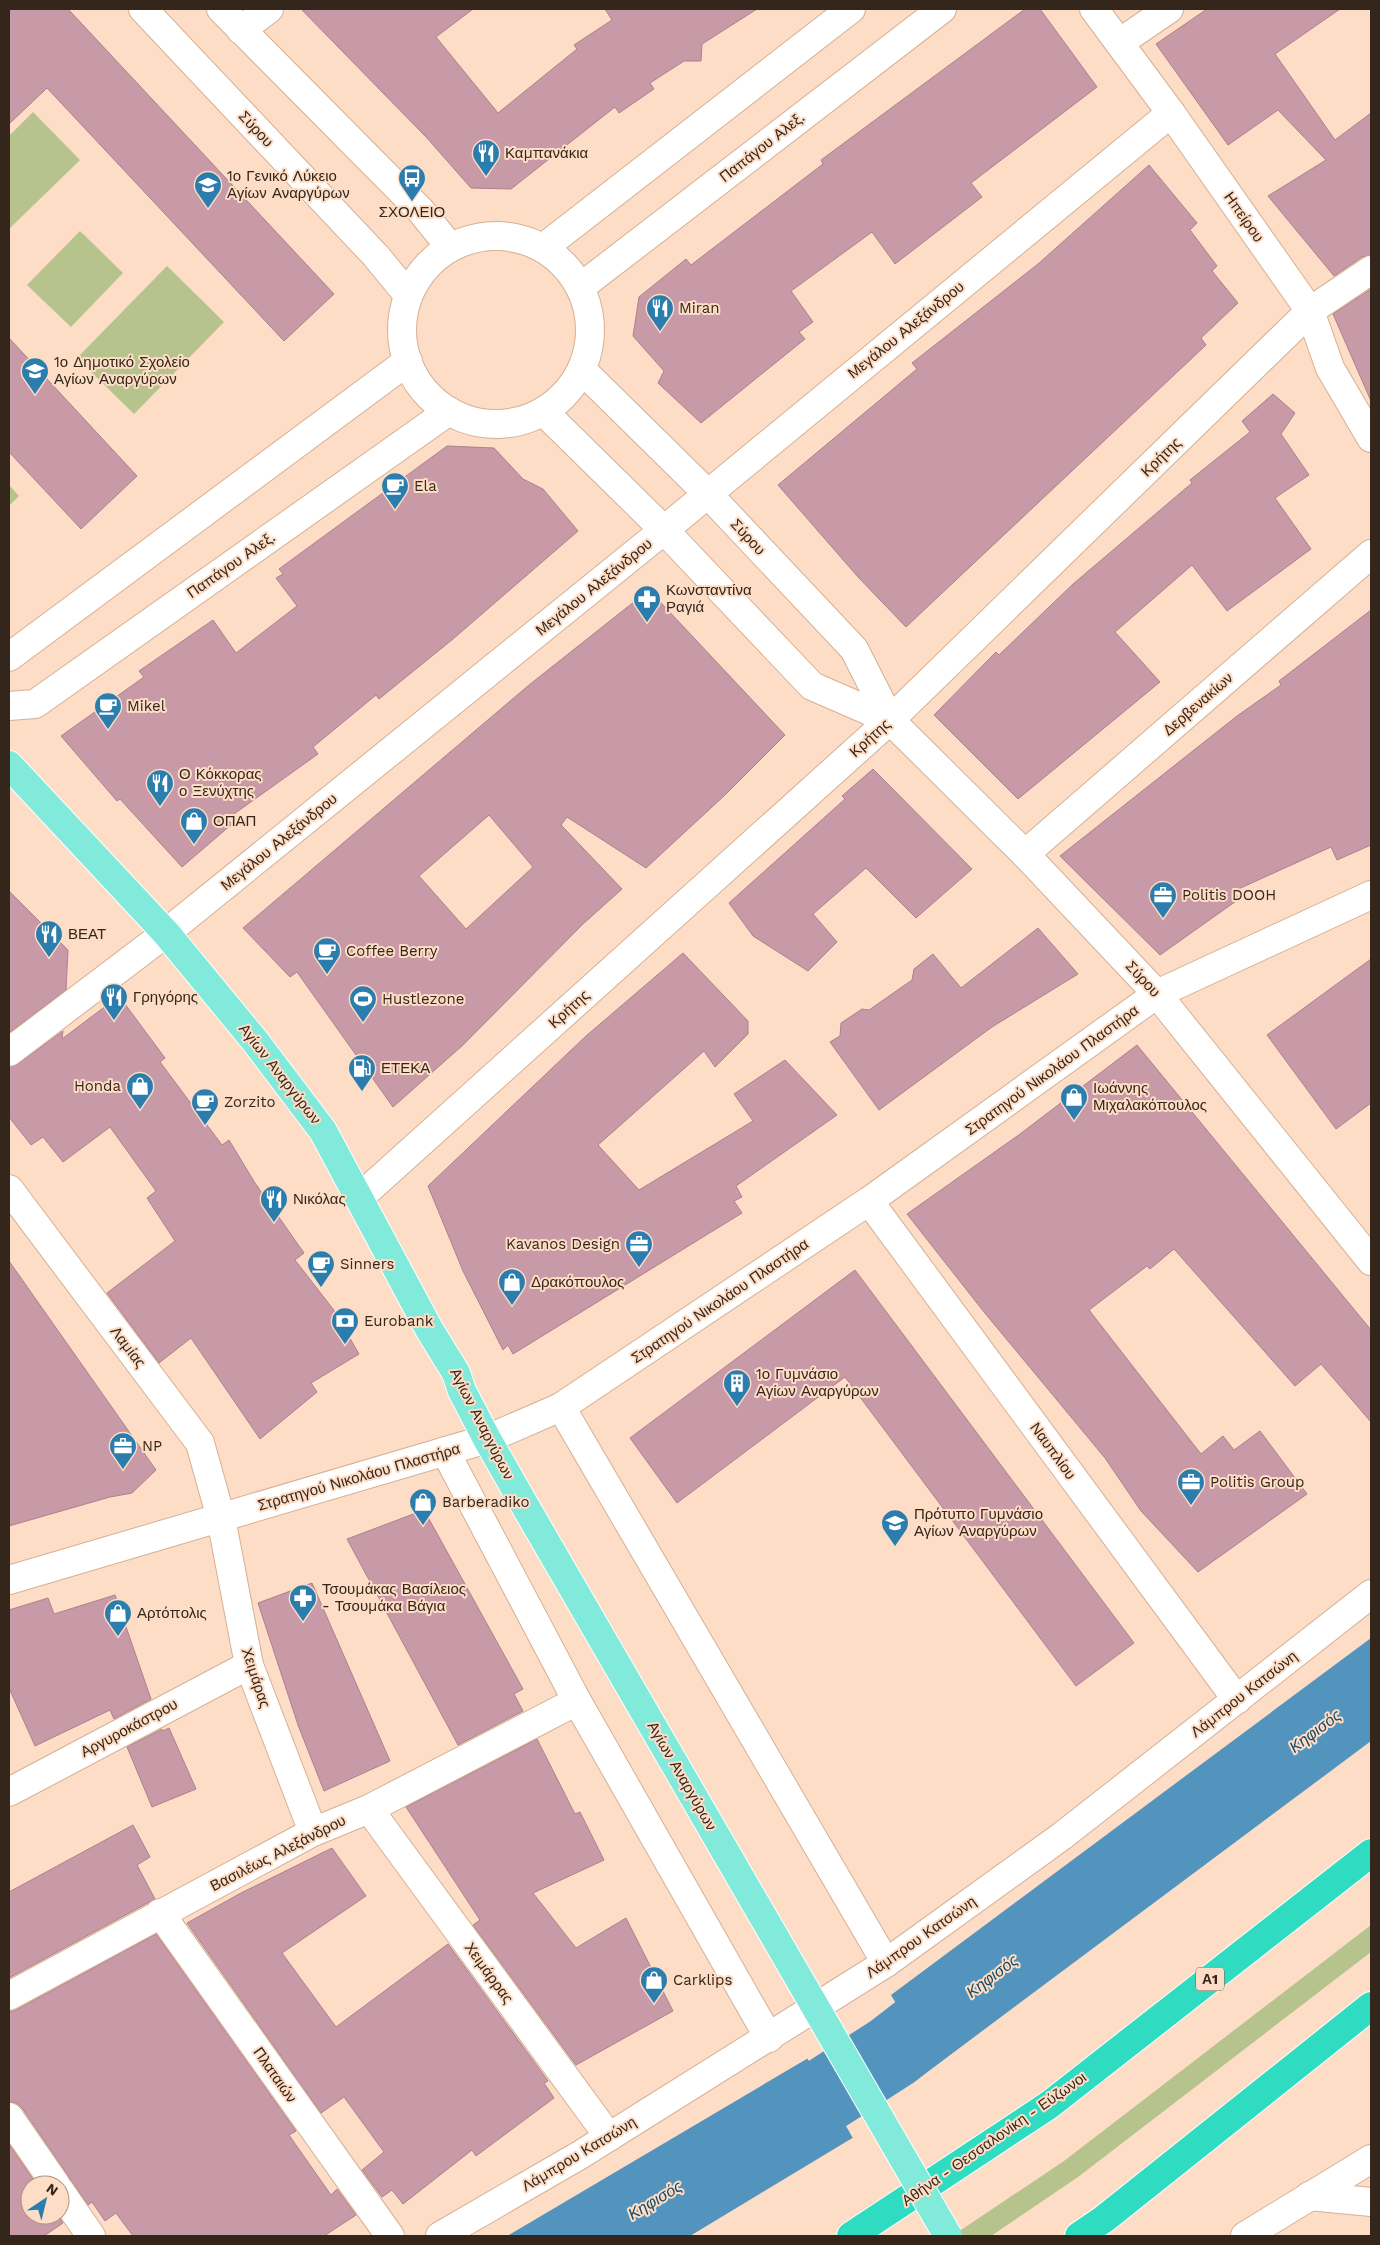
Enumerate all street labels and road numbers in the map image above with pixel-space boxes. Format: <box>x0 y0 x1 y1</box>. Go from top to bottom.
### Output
street label: Σύρου <box>235 107 277 151</box>
street label: Παπάγου Αλεξ. <box>716 108 808 186</box>
street label: Ηπείρου <box>1220 188 1268 246</box>
street label: Μεγάλου Αλεξάνδρου <box>844 278 968 382</box>
street label: Κρήτης <box>1137 434 1185 480</box>
street label: Σύρου <box>727 515 769 559</box>
street label: Παπάγου Αλεξ. <box>184 528 278 602</box>
street label: Μεγάλου Αλεξάνδρου <box>532 535 656 639</box>
street label: Δερβενακίων <box>1159 669 1237 739</box>
street label: Κρήτης <box>846 715 894 761</box>
street label: Μεγάλου Αλεξάνδρου <box>217 790 341 894</box>
street label: Σύρου <box>1122 957 1164 1001</box>
street label: Κρήτης <box>545 986 593 1032</box>
street label: Στρατηγού Νικολάου Πλαστήρα <box>962 1001 1142 1139</box>
street label: Αγίων Αναργύρων <box>235 1020 325 1128</box>
street label: Στρατηγού Νικολάου Πλαστήρα <box>628 1235 812 1367</box>
street label: Λαμίας <box>107 1323 149 1371</box>
street label: Αγίων Αναργύρων <box>446 1365 518 1483</box>
street label: Ναυπλίου <box>1026 1419 1080 1483</box>
street label: Στρατηγού Νικολάου Πλαστήρα <box>256 1439 463 1515</box>
street label: Χειμάρας <box>238 1646 274 1710</box>
street label: Λάμπρου Κατσώνη <box>1187 1647 1301 1741</box>
street label: Αργυροκάστρου <box>77 1695 181 1761</box>
street label: Αγίων Αναργύρων <box>644 1718 720 1834</box>
street label: Βασιλέως Αλεξάνδρου <box>207 1811 349 1895</box>
street label: Λάμπρου Κατσώνη <box>862 1892 980 1982</box>
street label: Χειμάρρας <box>461 1939 517 2007</box>
road number: Α1 <box>1196 1968 1224 1990</box>
street label: Πλαταιών <box>249 2044 301 2106</box>
street label: Αθήνα - Θεσσαλονίκη - Εύζωνοι <box>898 2068 1090 2210</box>
street label: Λάμπρου Κατσώνη <box>519 2113 639 2195</box>

